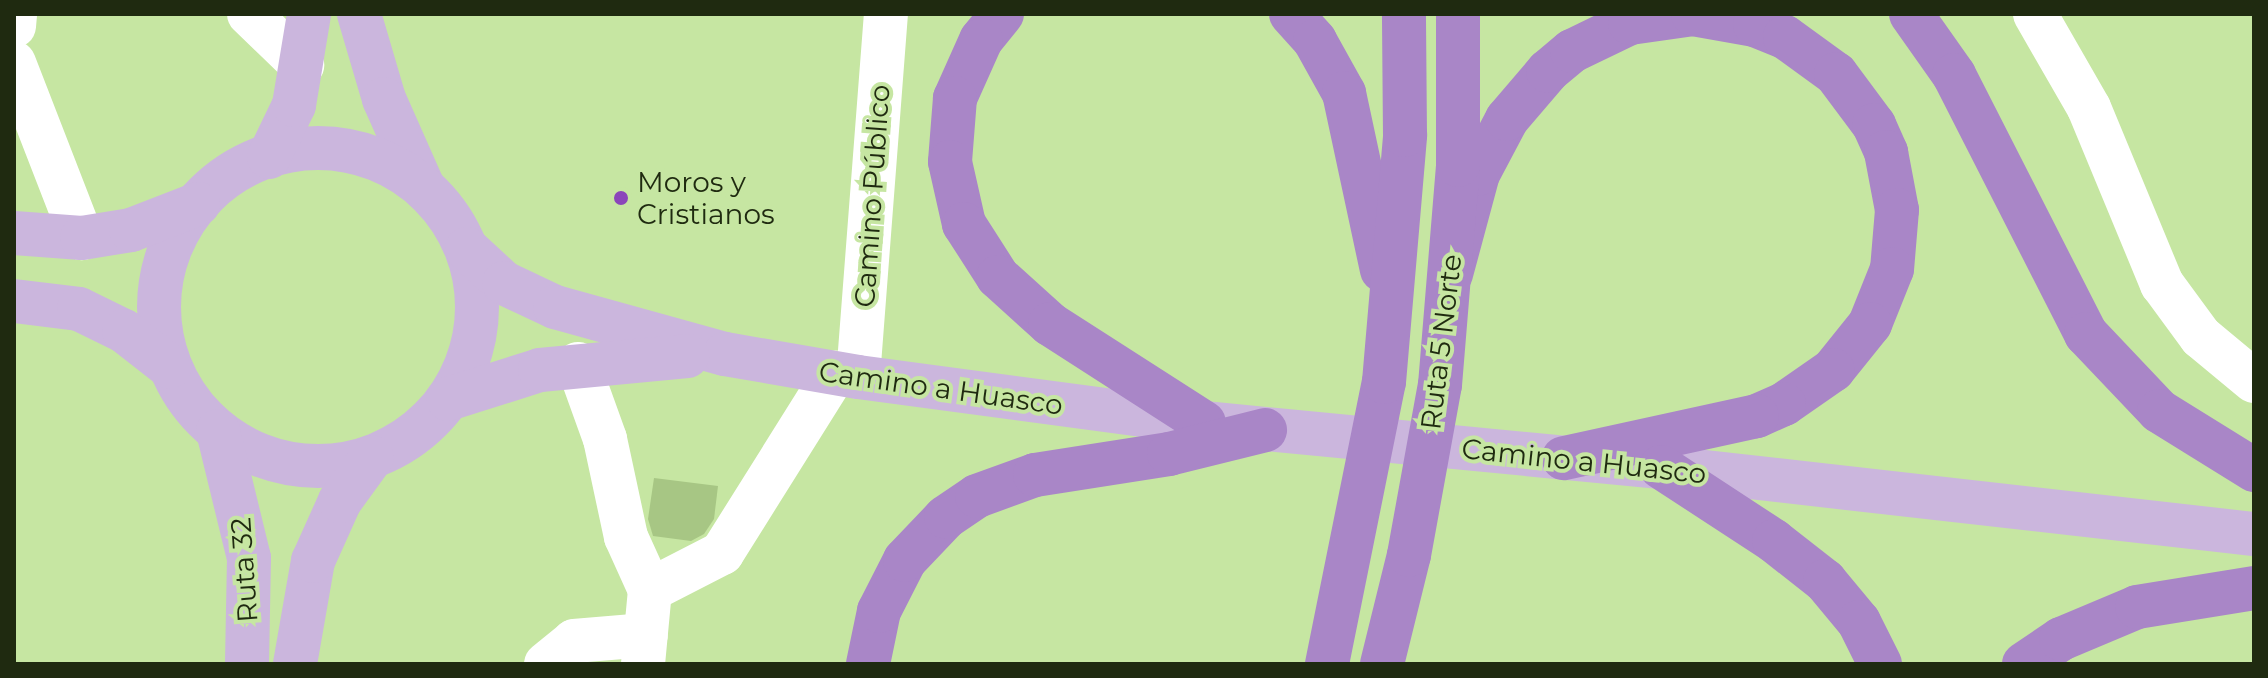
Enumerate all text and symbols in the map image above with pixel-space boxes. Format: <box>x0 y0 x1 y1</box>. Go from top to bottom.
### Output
street label: Camino Público <box>847 83 897 309</box>
place label: Moros y Cristianos <box>637 165 775 231</box>
marker: Moros y Cristianos <box>612 189 630 207</box>
street label: Ruta 5 Norte <box>1414 252 1468 432</box>
street label: Camino a Huasco <box>817 354 1065 422</box>
street label: Camino a Huasco <box>1460 431 1708 491</box>
street label: Ruta 32 <box>224 516 264 624</box>

